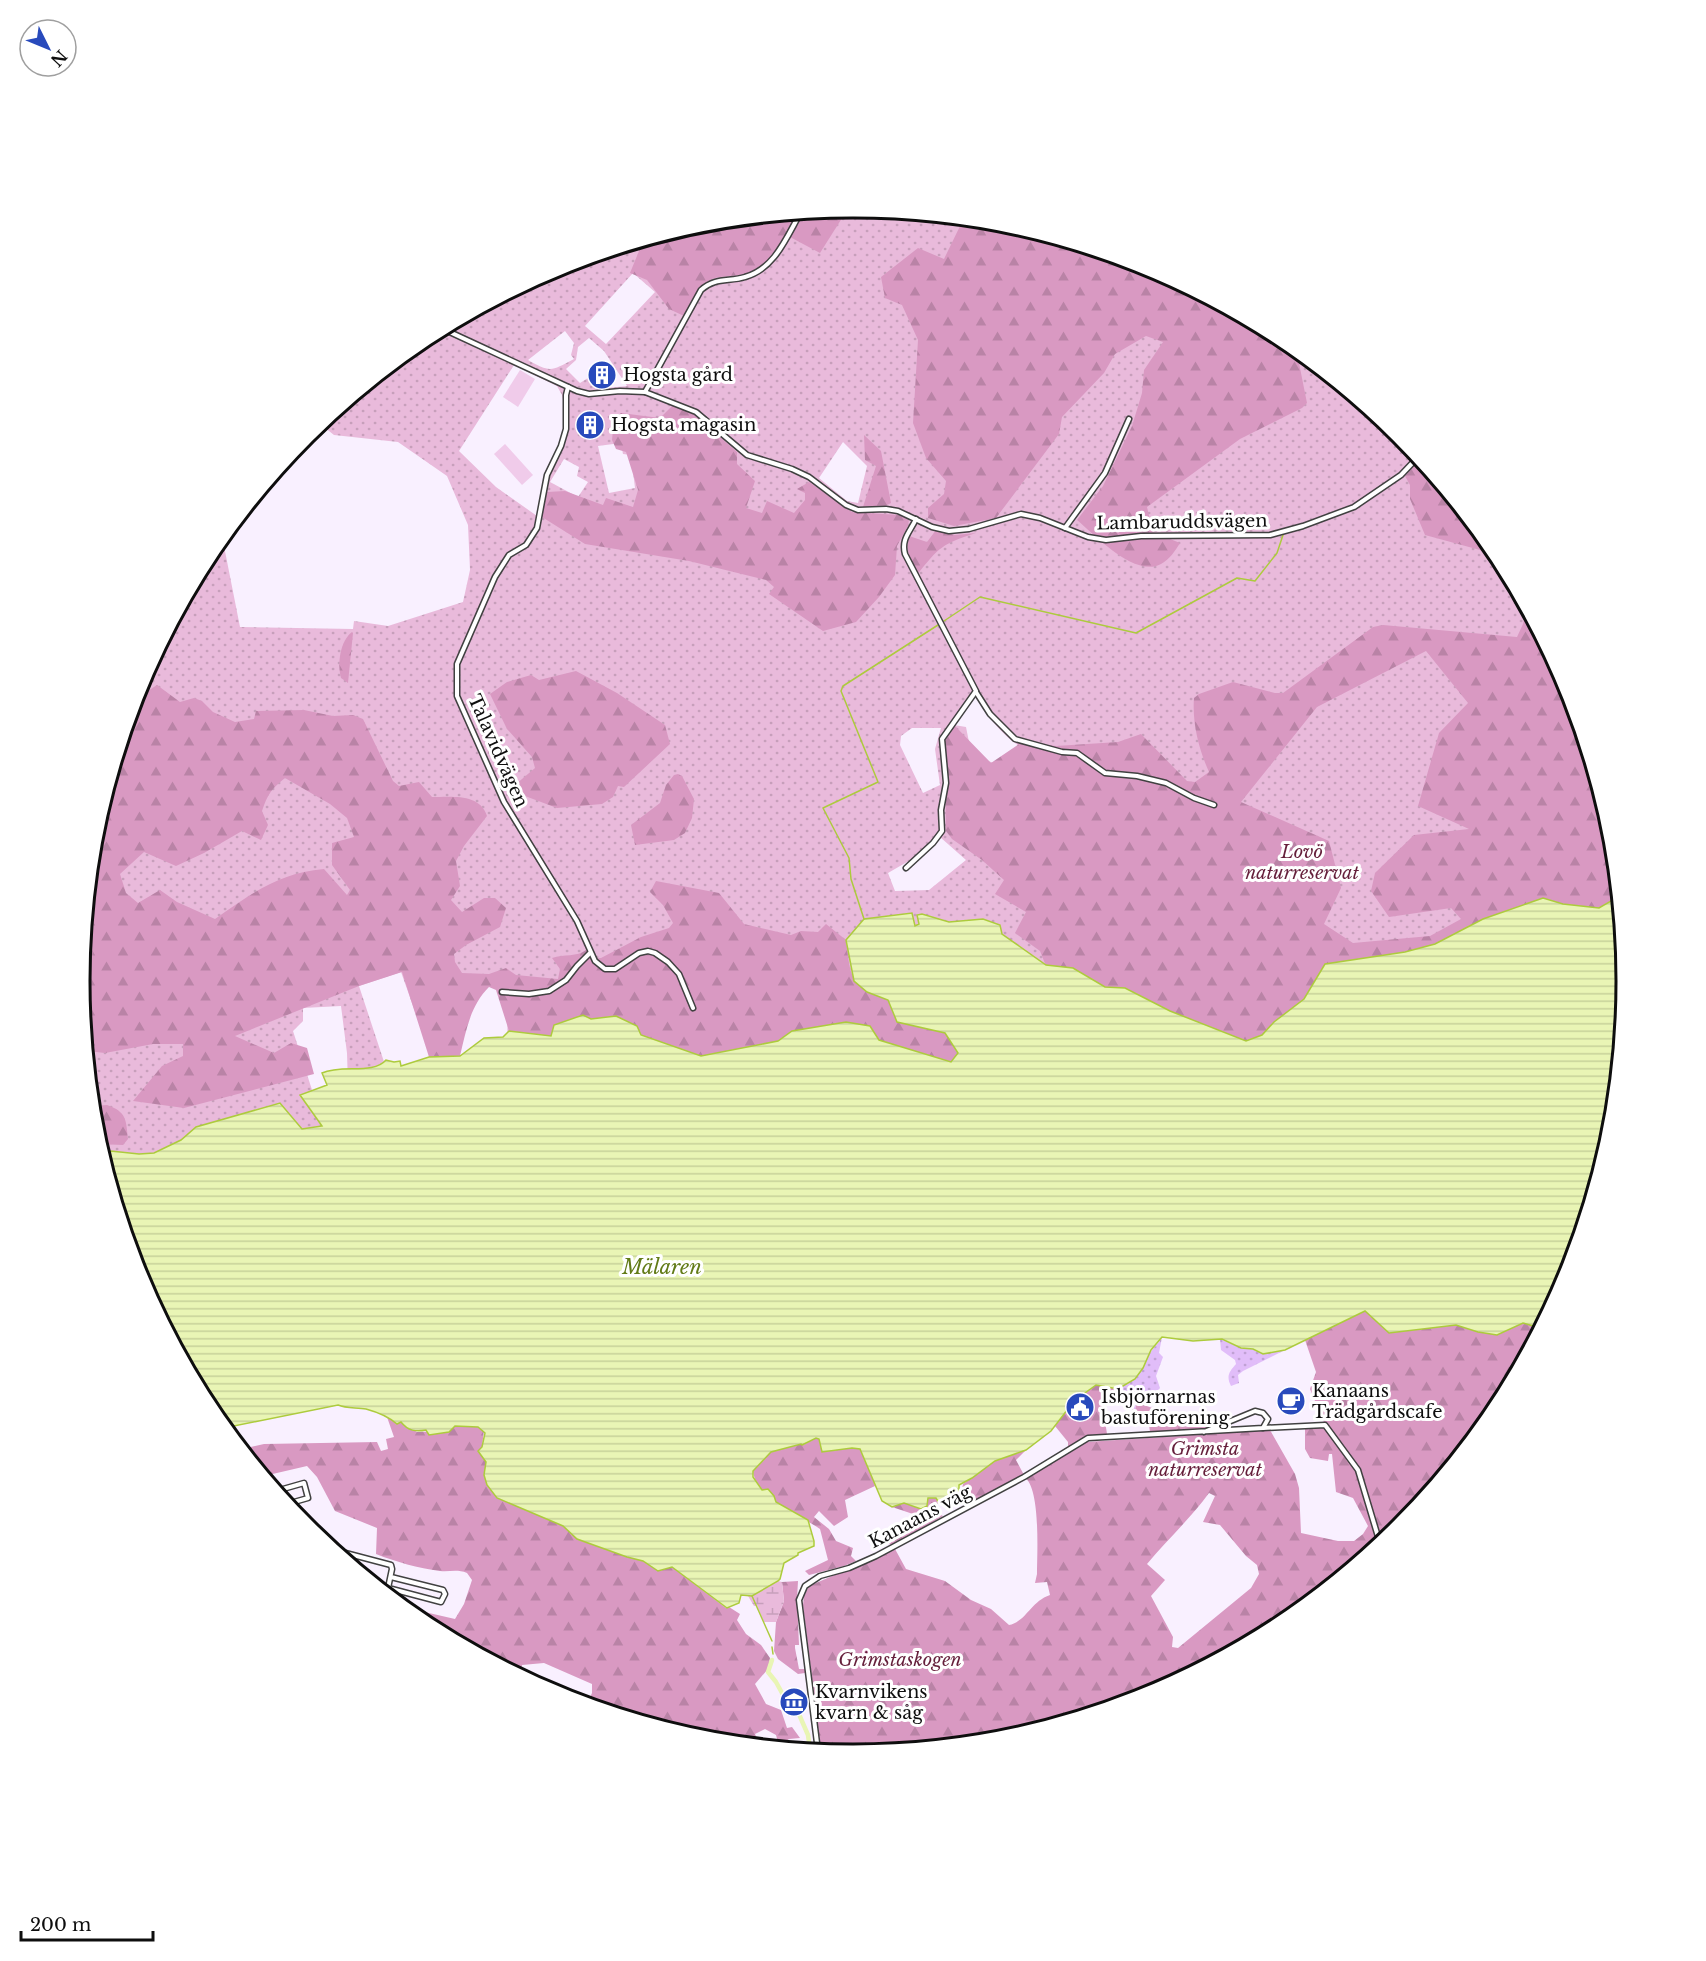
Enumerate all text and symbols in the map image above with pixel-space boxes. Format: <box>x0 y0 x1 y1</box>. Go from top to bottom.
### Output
north arrow <box>18 18 78 78</box>
text: N <box>47 46 71 71</box>
building icon: Hogsta gård <box>586 359 618 391</box>
place label: Hogsta gård <box>623 364 733 386</box>
building icon: Hogsta magasin <box>574 409 606 441</box>
place label: Hogsta magasin <box>611 414 756 436</box>
street label: Lambaruddsvägen <box>1096 510 1268 534</box>
street label: Talavidvägen <box>463 691 533 811</box>
park label: Lovö naturreservat <box>1245 841 1359 884</box>
water label: Mälaren <box>621 1255 702 1279</box>
place label: Kanaans Trädgårdscafe <box>1312 1380 1443 1423</box>
cafe icon: Kanaans Trädgårdscafe <box>1275 1385 1307 1417</box>
place label: Isbjörnarnas bastuförening <box>1100 1386 1229 1429</box>
public building icon: Isbjörnarnas bastuförening <box>1064 1391 1096 1423</box>
park label: Grimsta naturreservat <box>1148 1438 1262 1481</box>
street label: Kanaans väg <box>865 1481 975 1553</box>
park label: Grimstaskogen <box>838 1649 962 1671</box>
place label: Kvarnvikens kvarn & såg <box>815 1681 928 1724</box>
museum icon: Kvarnvikens kvarn & såg <box>778 1686 810 1718</box>
scale bar <box>21 1904 153 1942</box>
text: 200 m <box>30 1914 91 1936</box>

